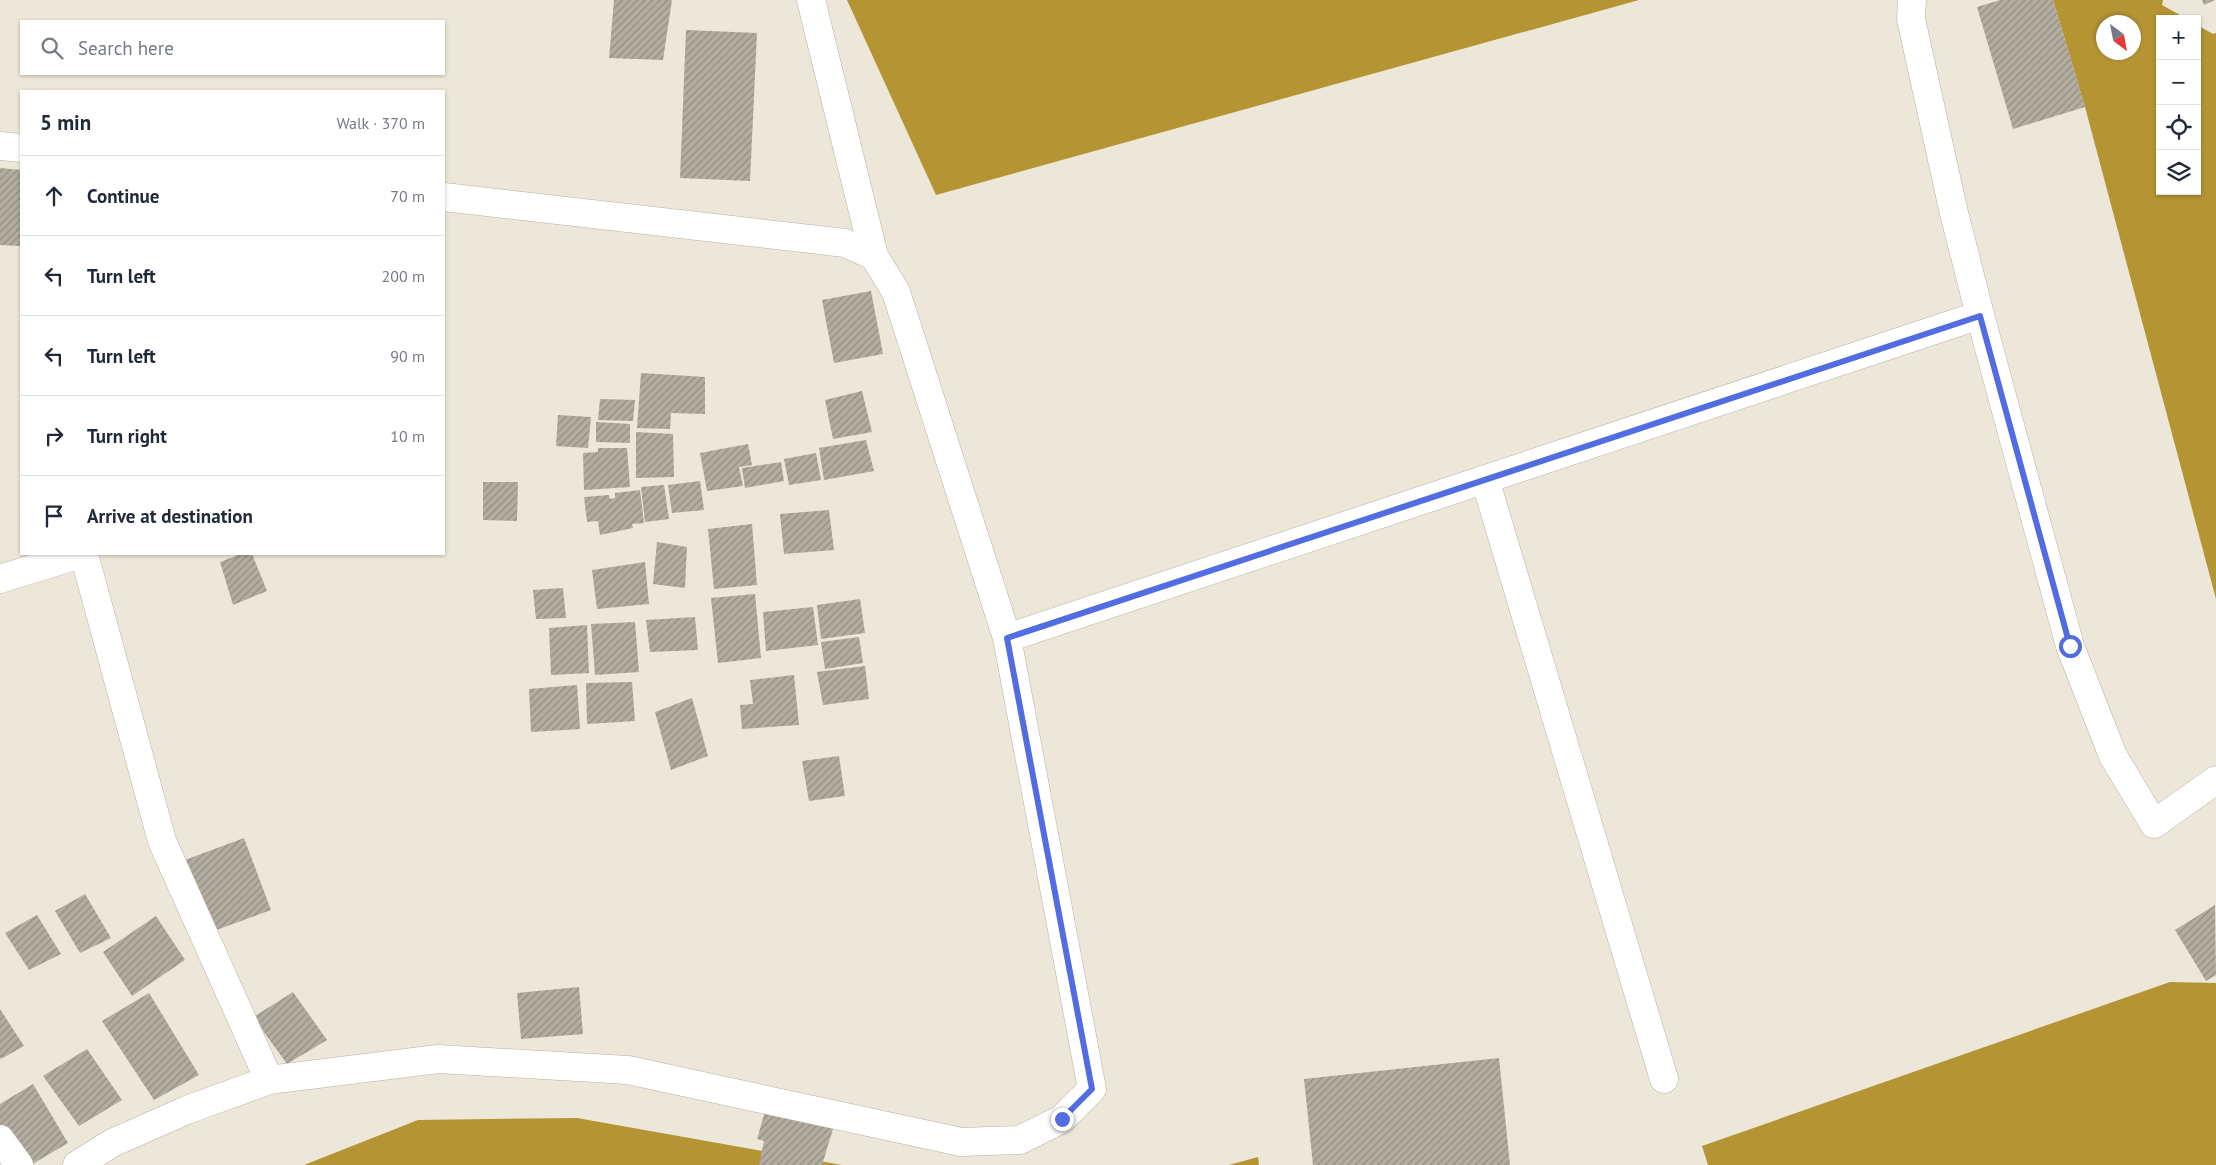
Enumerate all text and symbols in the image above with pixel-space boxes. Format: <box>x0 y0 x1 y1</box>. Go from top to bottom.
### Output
north arrow <box>2096 15 2141 60</box>
map controls <box>2156 15 2201 195</box>
button: + <box>2156 15 2201 60</box>
search box <box>20 20 445 75</box>
icon: search <box>38 34 66 62</box>
text: Search here <box>78 36 174 60</box>
button: − <box>2156 60 2201 105</box>
button: locate <box>2156 105 2201 150</box>
text: 5 min <box>40 109 91 136</box>
text: Walk · 370 m <box>336 113 425 133</box>
button: layers <box>2156 150 2201 195</box>
icon: ahead <box>40 182 68 210</box>
text: Continue <box>87 184 159 208</box>
text: 70 m <box>390 186 425 206</box>
icon: left <box>40 262 68 290</box>
text: Turn left <box>87 264 156 288</box>
text: 200 m <box>382 266 425 286</box>
icon: left <box>40 342 68 370</box>
text: Turn left <box>87 344 156 368</box>
text: 90 m <box>390 346 425 366</box>
icon: right <box>40 422 68 450</box>
text: Turn right <box>87 424 167 448</box>
text: 10 m <box>390 426 425 446</box>
icon: arrive <box>40 502 68 530</box>
text: Arrive at destination <box>87 504 253 528</box>
route start <box>2059 635 2082 658</box>
route end <box>1051 1108 1074 1131</box>

